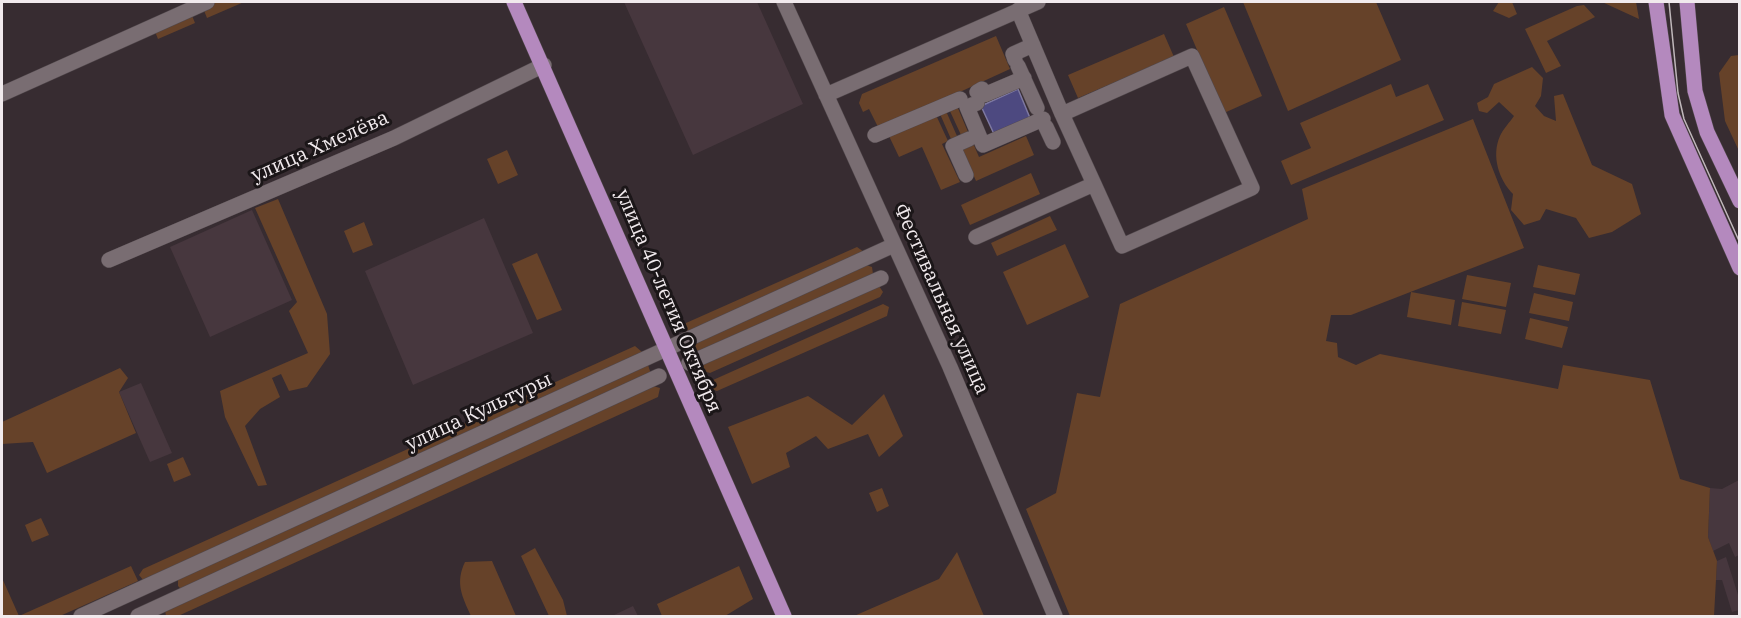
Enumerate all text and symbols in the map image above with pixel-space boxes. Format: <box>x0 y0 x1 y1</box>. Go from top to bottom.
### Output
street label: улица Хмелёва <box>247 106 393 188</box>
street label: улица 40-летия Октября <box>610 185 726 417</box>
street label: Фестивальная улица <box>888 200 994 398</box>
street label: улица Культуры <box>402 368 556 456</box>

